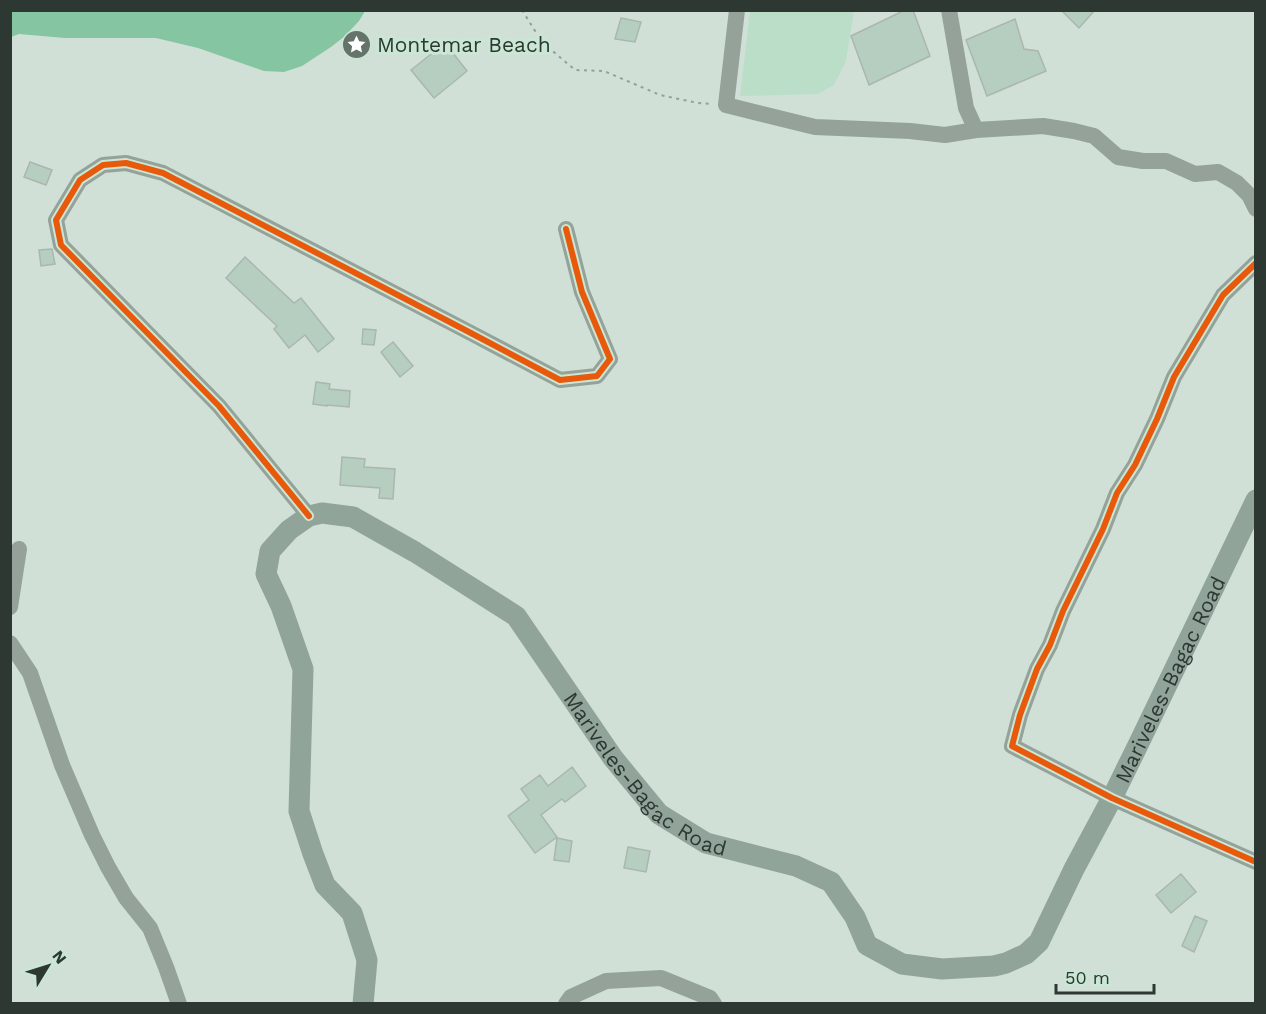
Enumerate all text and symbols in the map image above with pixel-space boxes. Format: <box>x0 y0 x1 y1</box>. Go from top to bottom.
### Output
place icon: Montemar Beach <box>340 28 372 60</box>
place label: Montemar Beach <box>377 32 551 57</box>
street label: Mariveles-Bagac Road <box>1109 572 1230 787</box>
street label: Mariveles-Bagac Road <box>559 687 729 860</box>
north arrow <box>18 936 78 996</box>
text: N <box>48 947 71 968</box>
scale bar <box>1056 957 1154 995</box>
text: 50 m <box>1065 967 1110 988</box>

